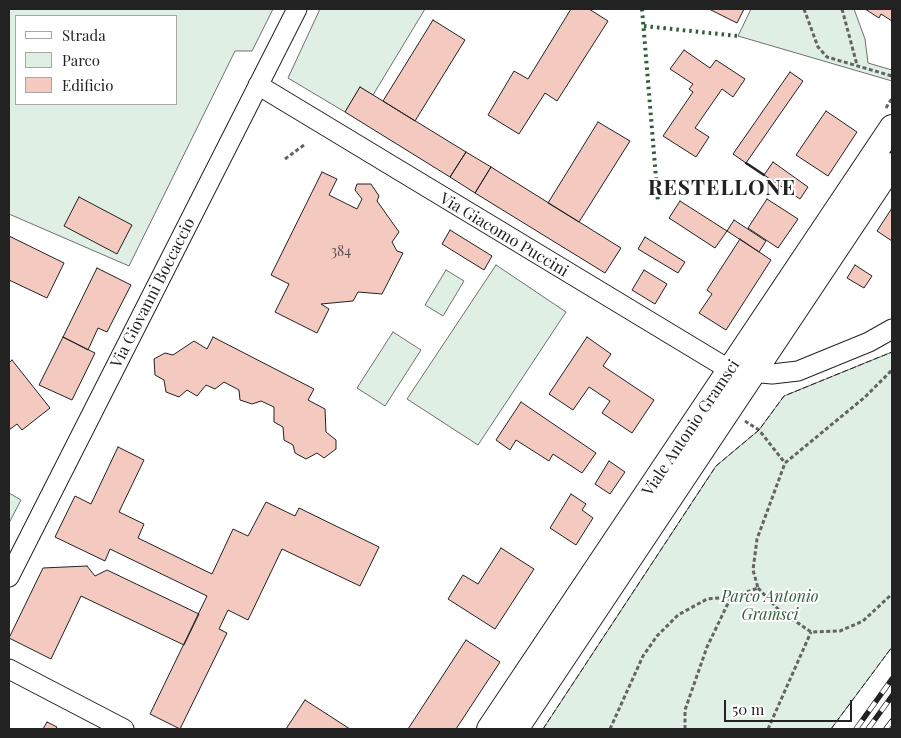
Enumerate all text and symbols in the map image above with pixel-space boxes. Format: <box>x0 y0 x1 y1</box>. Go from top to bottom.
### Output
legend <box>15 15 178 105</box>
text: Strada <box>62 25 106 45</box>
text: Parco <box>62 50 100 70</box>
text: Edificio <box>62 75 113 95</box>
district label: RESTELLONE <box>647 175 797 201</box>
street label: Via Giacomo Puccini <box>436 189 572 281</box>
street label: Via Giovanni Boccaccio <box>107 215 199 371</box>
house number: 384 <box>331 244 351 260</box>
street label: Viale Antonio Gramsci <box>638 356 744 500</box>
park label: Parco Antonio Gramsci <box>721 587 819 625</box>
scale bar <box>726 690 854 722</box>
text: 50 m <box>732 699 764 719</box>

